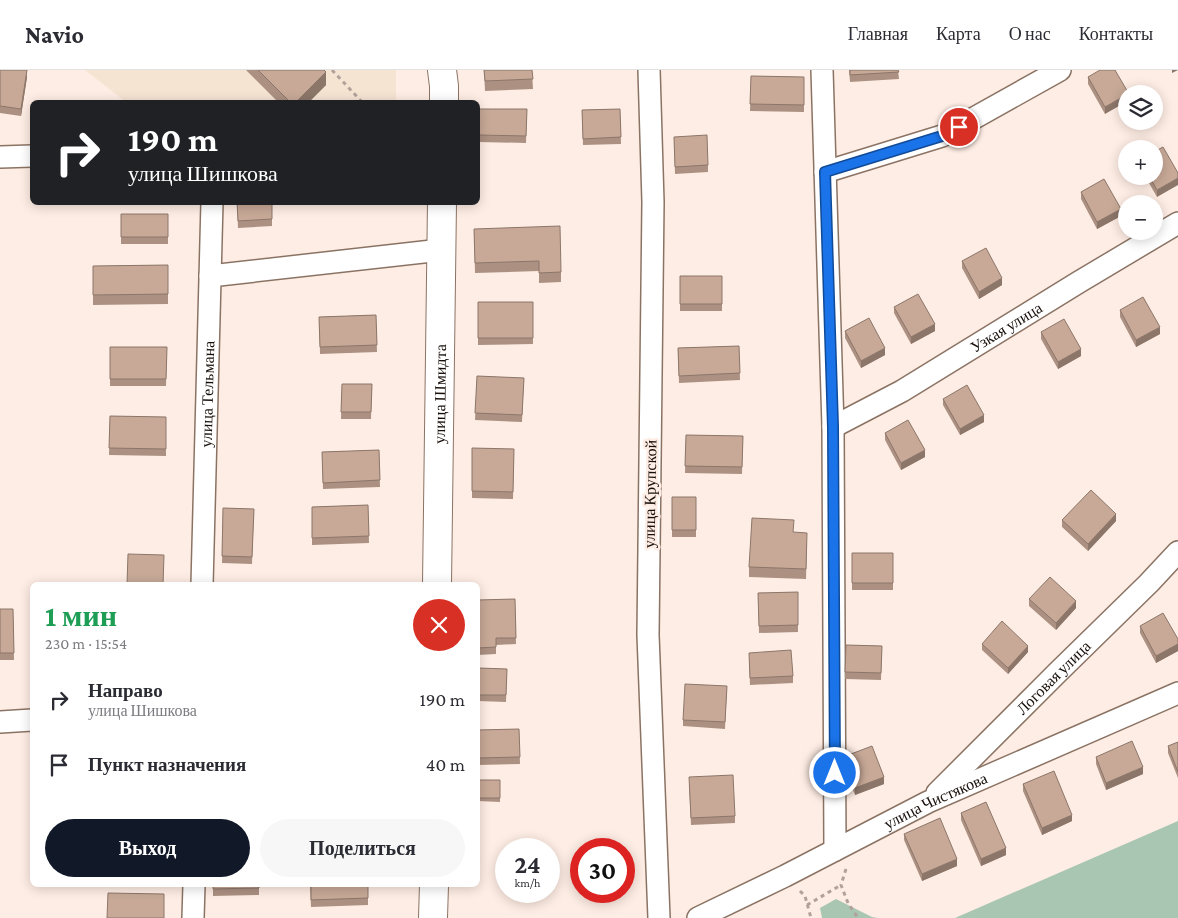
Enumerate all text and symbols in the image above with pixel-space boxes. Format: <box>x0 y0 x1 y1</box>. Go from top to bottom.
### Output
text: Navio <box>25 21 84 48</box>
text: Главная <box>848 24 908 44</box>
text: Карта <box>936 24 981 44</box>
text: О нас <box>1009 24 1051 44</box>
text: Контакты <box>1079 24 1153 44</box>
map controls <box>1118 85 1163 240</box>
button: layers <box>1118 85 1163 130</box>
pin <box>938 106 980 148</box>
icon: arrive <box>945 113 973 141</box>
icon: right <box>45 120 110 185</box>
text: 190 m <box>128 120 218 159</box>
button: + <box>1118 140 1163 185</box>
text: улица Шишкова <box>128 161 278 186</box>
button: − <box>1118 195 1163 240</box>
street label: Узкая улица <box>967 299 1045 355</box>
street label: улица Тельмана <box>197 340 217 448</box>
street label: улица Шмидта <box>430 344 449 444</box>
street label: улица Крупской <box>641 439 660 548</box>
text: 1 мин <box>45 599 117 632</box>
button: close <box>413 599 465 651</box>
text: 230 m · 15:54 <box>45 635 127 652</box>
street label: Логовая улица <box>1013 637 1094 717</box>
text: Направо <box>88 680 163 701</box>
icon: right <box>45 686 73 714</box>
text: 190 m <box>419 689 465 710</box>
text: улица Шишкова <box>88 702 197 719</box>
position arrow <box>808 746 860 798</box>
icon: arrive <box>45 751 73 779</box>
text: Пункт назначения <box>88 754 246 775</box>
text: 40 m <box>426 754 465 775</box>
street label: улица Чистякова <box>881 769 990 833</box>
button: Выход <box>45 819 250 877</box>
button: Поделиться <box>260 819 465 877</box>
speed limit sign: 30 <box>570 838 635 903</box>
text: 24 <box>514 851 541 878</box>
text: km/h <box>515 876 540 890</box>

